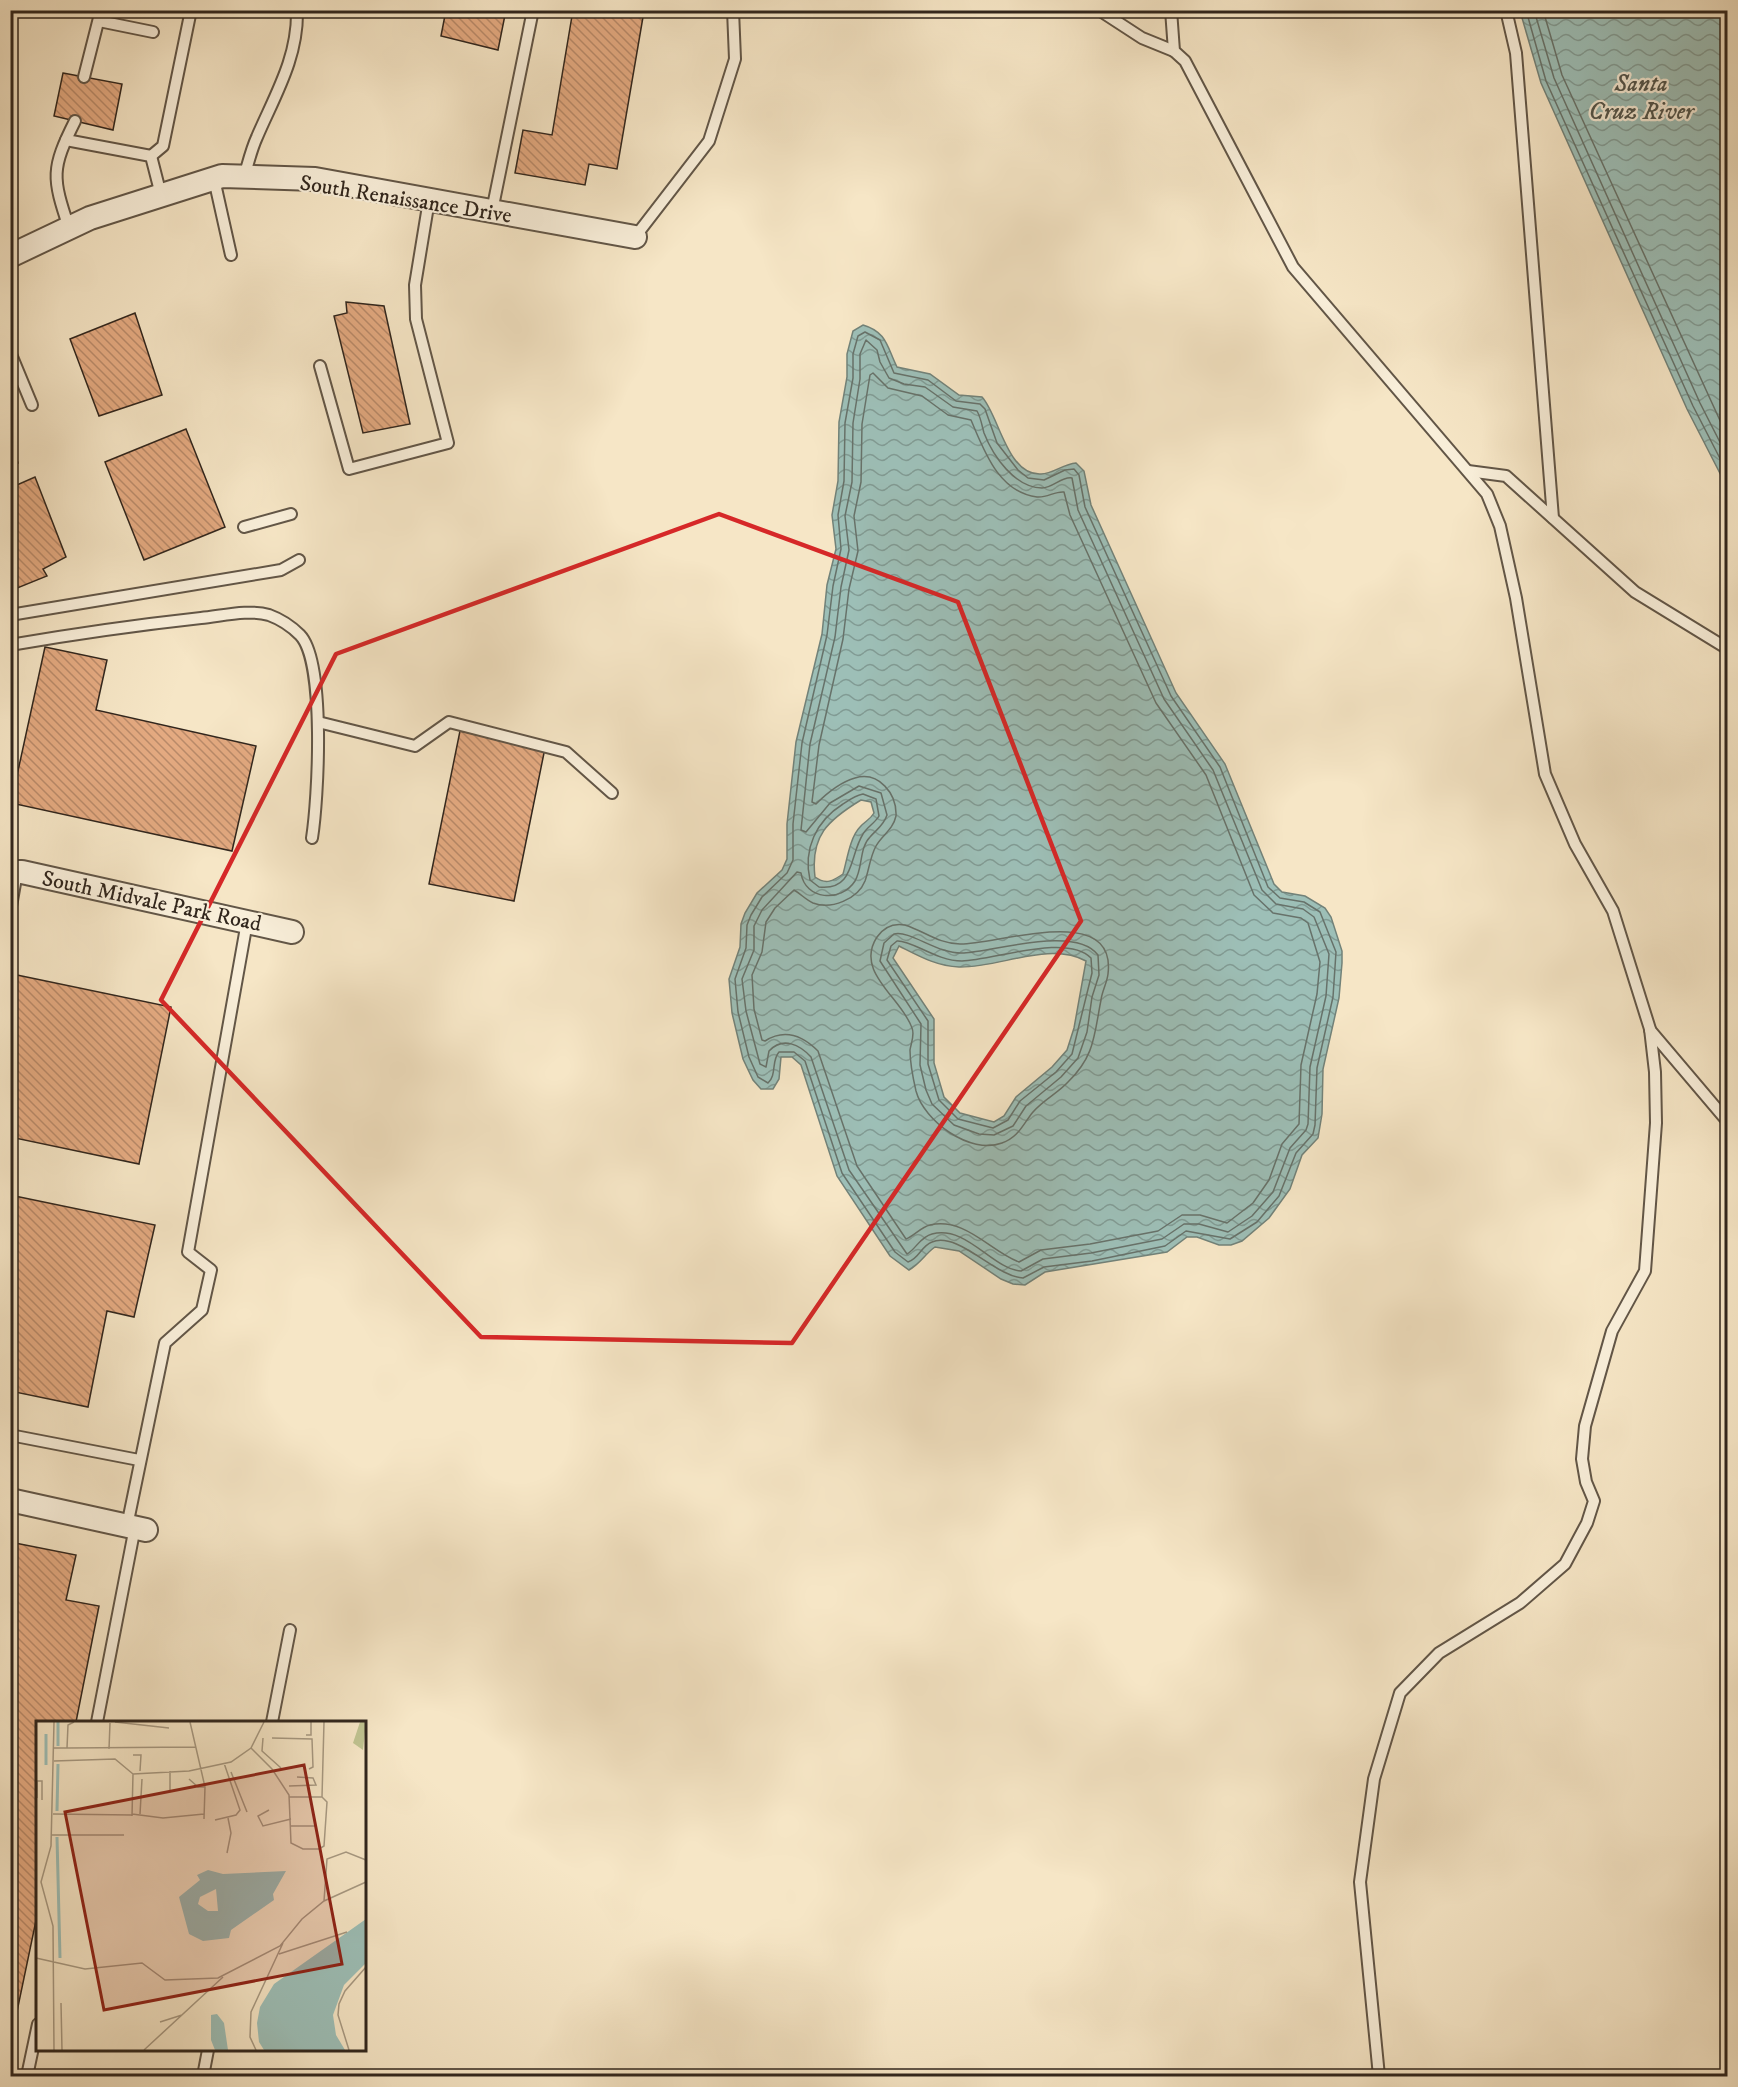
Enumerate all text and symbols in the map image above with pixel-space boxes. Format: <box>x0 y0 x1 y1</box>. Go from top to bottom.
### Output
water label: Santa Cruz River <box>1588 69 1696 127</box>
street label: South Renaissance Drive <box>298 169 514 230</box>
street label: South Midvale Park Road <box>40 865 264 938</box>
inset map <box>36 1721 366 2051</box>

